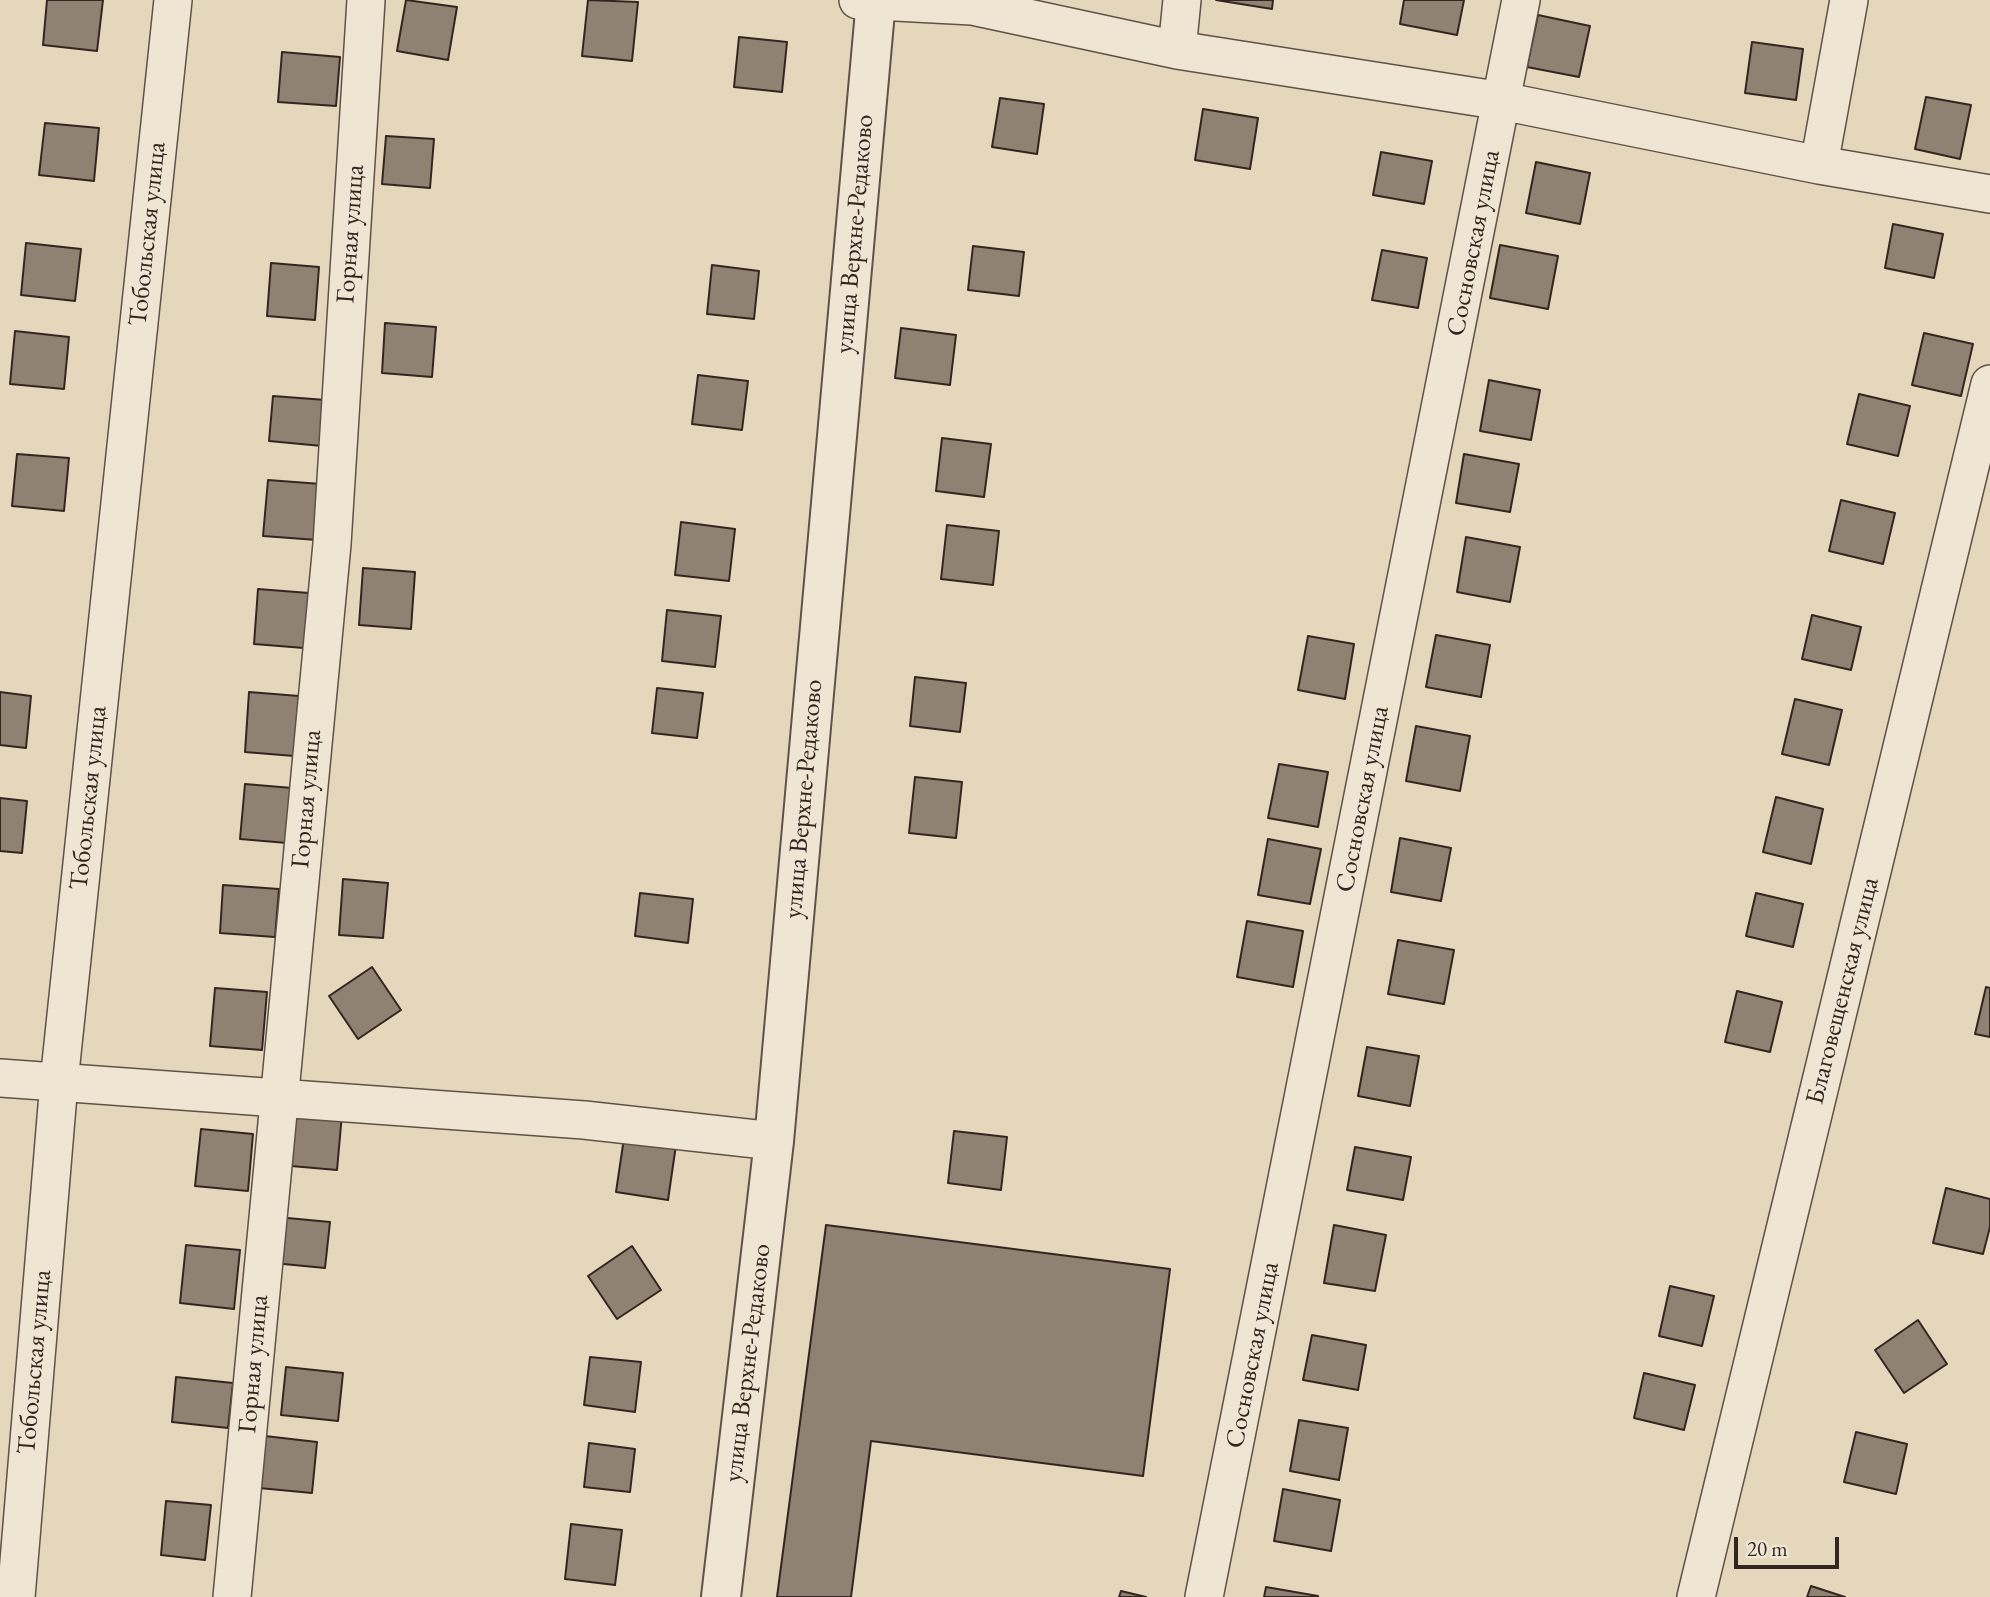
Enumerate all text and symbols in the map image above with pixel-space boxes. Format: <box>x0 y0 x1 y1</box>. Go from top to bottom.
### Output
street label: улица Верхне-Редаково <box>829 113 881 355</box>
street label: Тобольская улица <box>123 140 173 328</box>
street label: Сосновская улица <box>1441 147 1507 339</box>
street label: Горная улица <box>331 164 371 304</box>
street label: улица Верхне-Редаково <box>778 678 830 920</box>
street label: Сосновская улица <box>1330 703 1396 895</box>
street label: Тобольская улица <box>64 704 114 892</box>
street label: Горная улица <box>285 728 329 870</box>
street label: Благовещенская улица <box>1800 874 1886 1108</box>
street label: улица Верхне-Редаково <box>718 1242 778 1484</box>
street label: Сосновская улица <box>1220 1259 1286 1451</box>
street label: Тобольская улица <box>11 1268 59 1456</box>
street label: Горная улица <box>232 1293 276 1435</box>
scale bar <box>1738 1524 1843 1568</box>
text: 20 m <box>1747 1535 1788 1562</box>

